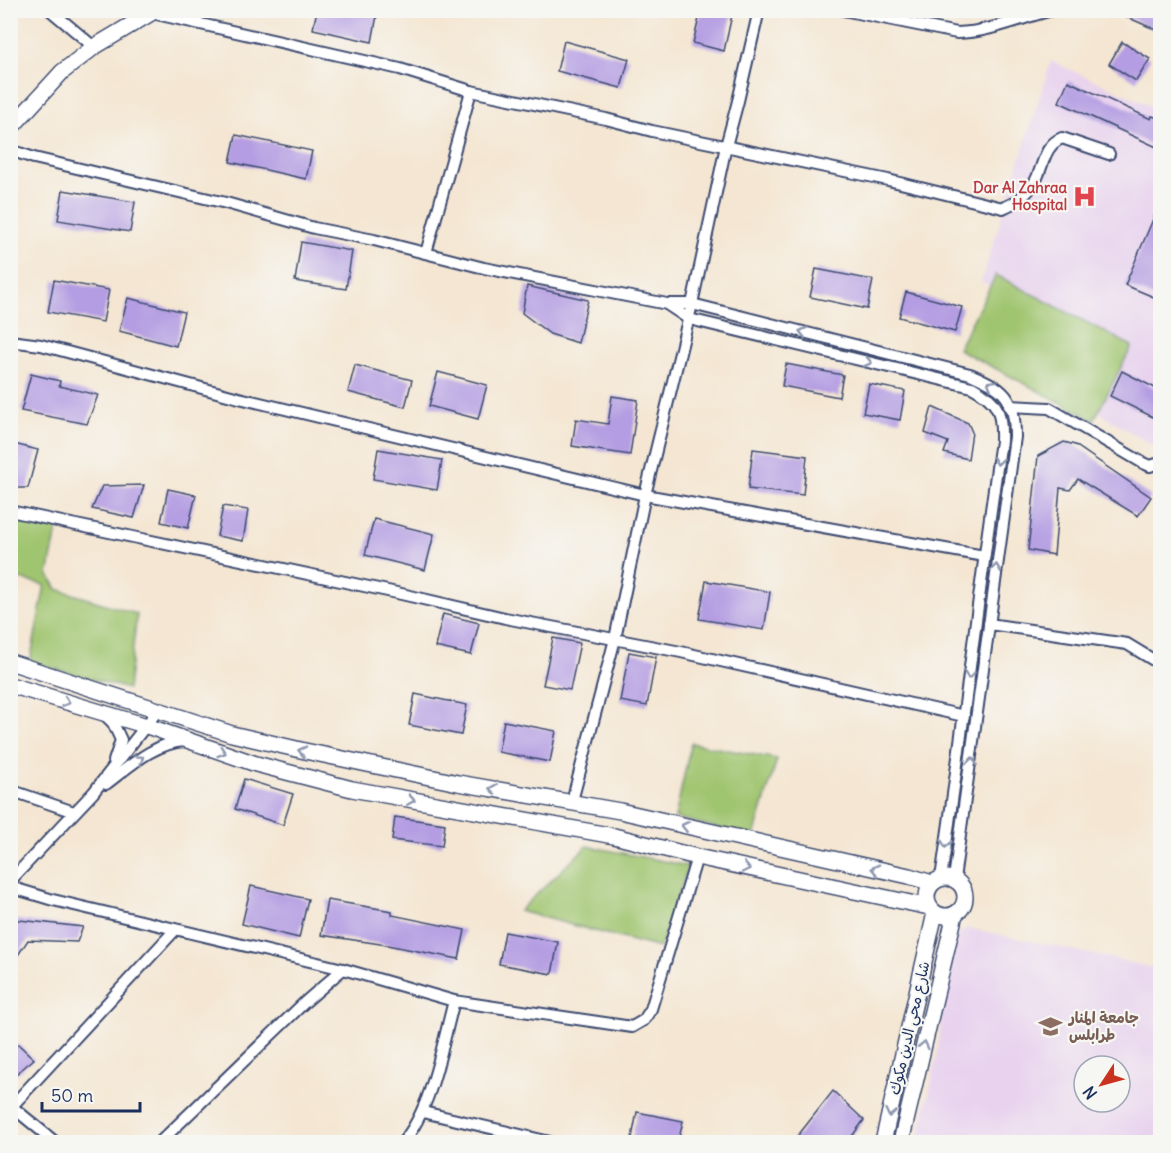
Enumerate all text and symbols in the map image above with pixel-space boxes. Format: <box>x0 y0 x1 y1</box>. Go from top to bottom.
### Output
place label: Dar Al Zahraa Hospital <box>973 178 1067 215</box>
hospital icon: Dar Al Zahraa Hospital <box>1072 183 1098 209</box>
one-way arrow <box>799 327 809 340</box>
one-way arrow <box>863 355 873 368</box>
one-way arrow <box>987 380 997 392</box>
one-way arrow <box>993 457 1005 466</box>
one-way arrow <box>990 563 1002 573</box>
one-way arrow <box>964 671 976 680</box>
one-way arrow <box>60 695 71 707</box>
one-way arrow <box>216 745 227 758</box>
one-way arrow <box>297 745 307 758</box>
one-way arrow <box>134 755 145 766</box>
one-way arrow <box>965 757 977 766</box>
one-way arrow <box>489 783 498 795</box>
one-way arrow <box>406 794 415 806</box>
one-way arrow <box>680 820 690 833</box>
one-way arrow <box>941 840 953 849</box>
one-way arrow <box>741 860 751 873</box>
one-way arrow <box>870 863 880 876</box>
street label: شارع محي الدين مكوك <box>884 959 938 1098</box>
place label: جامعة المنار طرابلس <box>1067 1008 1139 1044</box>
school or university icon: جامعة المنار طرابلس <box>1038 1013 1064 1039</box>
one-way arrow <box>917 1040 930 1050</box>
north arrow <box>1072 1054 1132 1114</box>
scale bar <box>42 1075 140 1113</box>
text: N <box>1079 1082 1101 1103</box>
text: 50 m <box>51 1084 93 1107</box>
one-way arrow <box>884 1108 897 1118</box>

